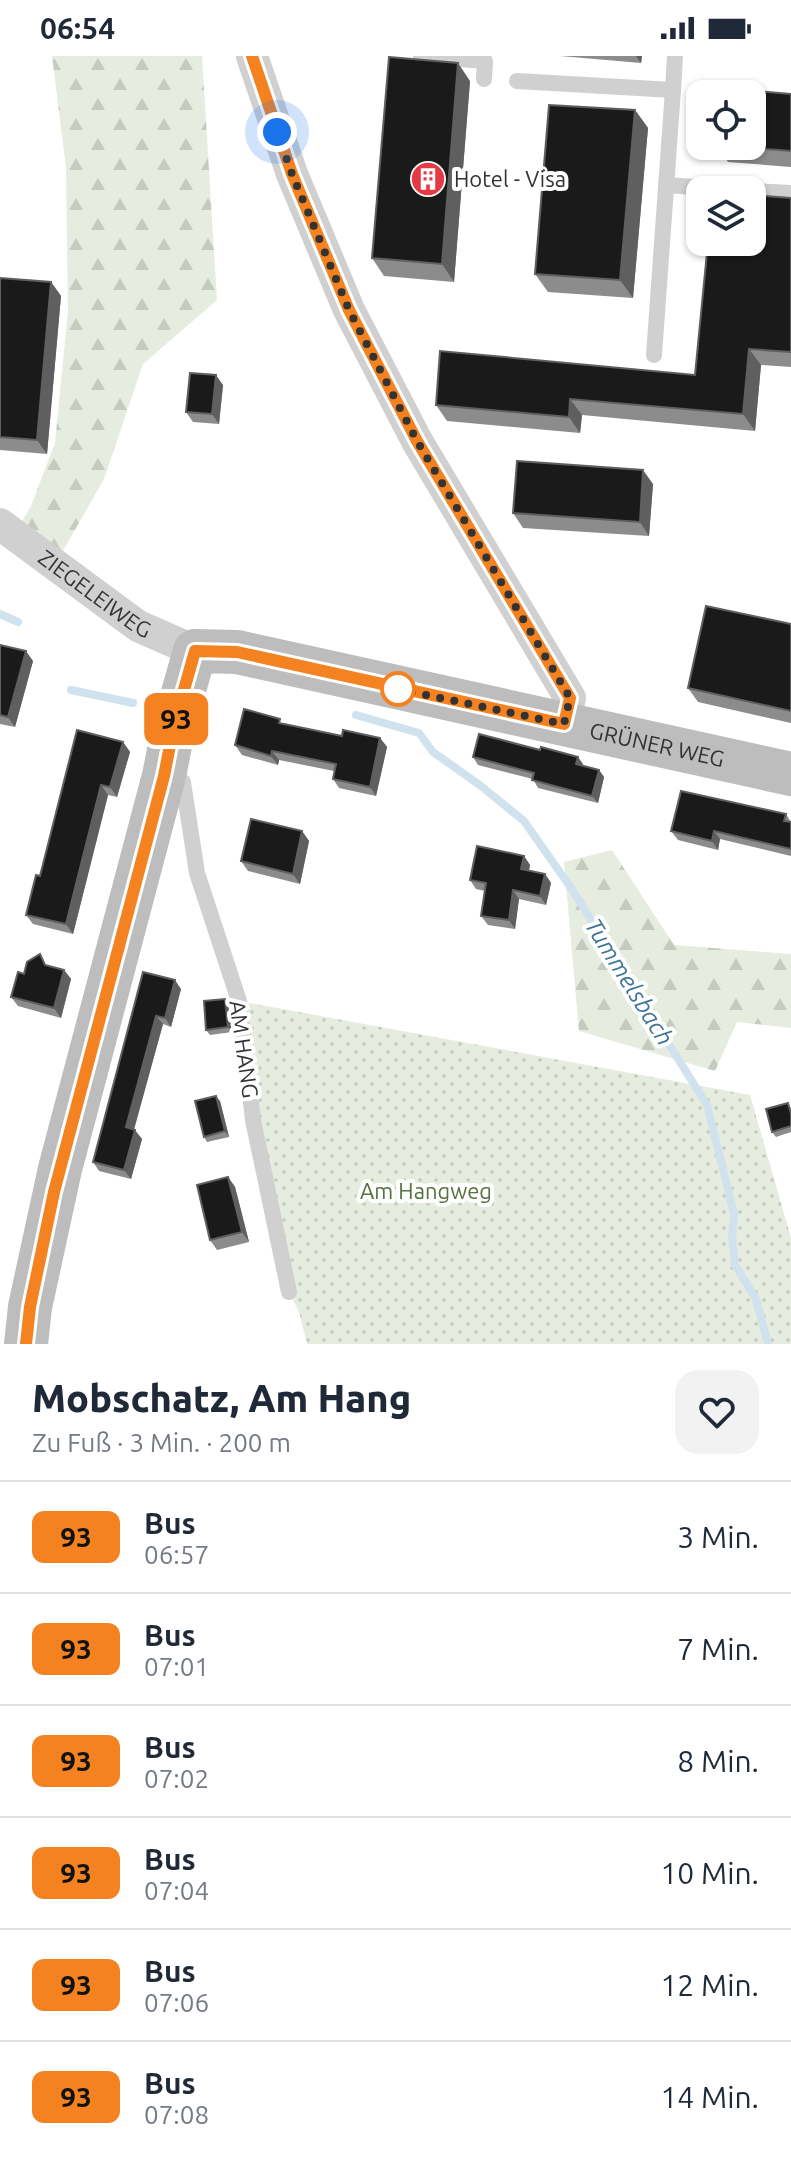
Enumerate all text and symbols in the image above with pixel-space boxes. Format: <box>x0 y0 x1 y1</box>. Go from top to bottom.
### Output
text: 06:54 <box>40 11 115 45</box>
map controls <box>686 80 766 256</box>
button: locate <box>686 80 766 160</box>
your location <box>257 112 297 152</box>
building icon: Hotel - Visa <box>409 160 447 198</box>
place label: Hotel - Visa <box>454 166 566 191</box>
button: layers <box>686 176 766 256</box>
street label: ZIEGELEIWEG <box>34 544 155 642</box>
unlabelled marker <box>381 672 415 706</box>
line badge: 93 <box>140 693 212 745</box>
text: 93 <box>160 703 192 734</box>
street label: GRÜNER WEG <box>588 717 727 771</box>
water label: Tummelsbach <box>580 913 679 1050</box>
street label: AM HANG <box>225 998 264 1099</box>
park label: Am Hangweg <box>360 1178 492 1203</box>
button: heart <box>675 1370 759 1454</box>
text: Mobschatz, Am Hang <box>32 1377 411 1419</box>
text: Zu Fuß · 3 Min. · 200 m <box>32 1428 291 1457</box>
text: Bus <box>144 1506 196 1540</box>
text: 3 Min. <box>677 1520 759 1554</box>
text: 93 <box>60 1521 92 1552</box>
text: 06:57 <box>144 1540 209 1569</box>
text: Bus <box>144 1618 196 1652</box>
text: 7 Min. <box>677 1632 759 1666</box>
text: 93 <box>60 1633 92 1664</box>
text: 07:01 <box>144 1652 209 1681</box>
text: Bus <box>144 1730 196 1764</box>
text: 8 Min. <box>677 1744 759 1778</box>
text: 93 <box>60 1745 92 1776</box>
text: 07:02 <box>144 1764 209 1793</box>
text: Bus <box>144 1842 196 1876</box>
text: 10 Min. <box>660 1856 759 1890</box>
text: 93 <box>60 1857 92 1888</box>
text: 07:04 <box>144 1876 209 1905</box>
text: Bus <box>144 1954 196 1988</box>
text: 12 Min. <box>660 1968 759 2002</box>
text: 93 <box>60 1969 92 2000</box>
text: 07:06 <box>144 1988 209 2017</box>
text: Bus <box>144 2066 196 2100</box>
text: 14 Min. <box>660 2080 759 2114</box>
text: 93 <box>60 2081 92 2112</box>
text: 07:08 <box>144 2100 209 2129</box>

